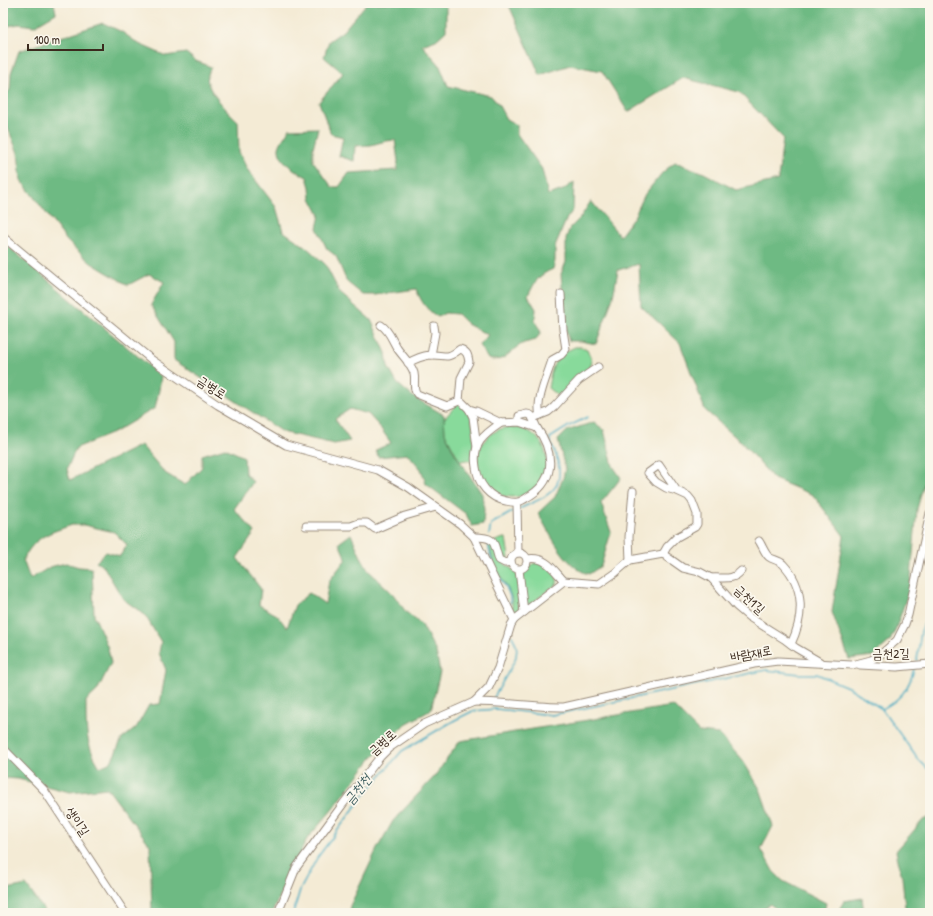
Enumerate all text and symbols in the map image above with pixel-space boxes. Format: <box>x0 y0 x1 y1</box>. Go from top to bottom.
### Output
scale bar <box>28 26 103 52</box>
text: 100 m <box>34 31 60 48</box>
street label: 금병로 <box>194 371 230 403</box>
street label: 금천1길 <box>731 580 769 618</box>
street label: 바람재로 <box>729 641 773 665</box>
street label: 금천2길 <box>872 644 910 662</box>
street label: 금병로 <box>364 725 400 759</box>
water label: 금천천 <box>339 769 376 808</box>
street label: 생이길 <box>62 803 94 839</box>

